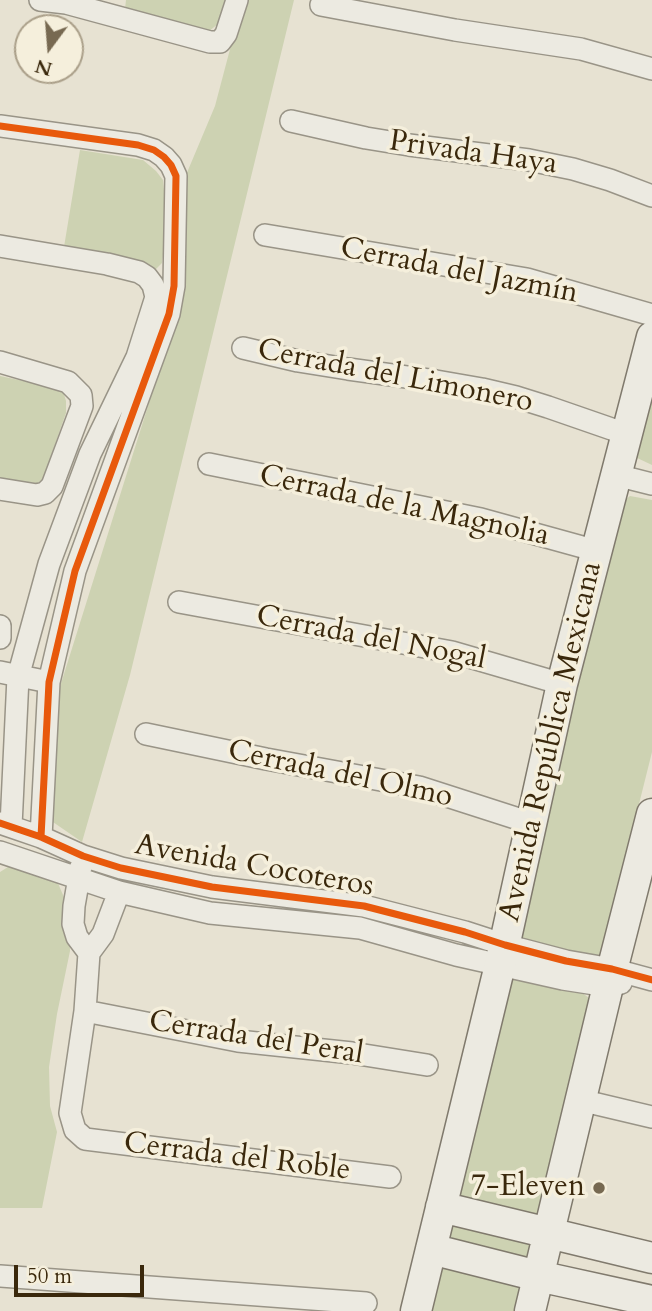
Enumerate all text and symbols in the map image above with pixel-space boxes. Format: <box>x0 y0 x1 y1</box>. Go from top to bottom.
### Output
north arrow <box>14 14 84 84</box>
text: N <box>32 52 55 82</box>
street label: Privada Haya <box>387 124 559 184</box>
street label: Cerrada del Jazmín <box>337 231 581 313</box>
street label: Cerrada del Limonero <box>254 333 536 421</box>
street label: Cerrada de la Magnolia <box>256 459 552 555</box>
street label: Avenida República Mexicana <box>493 559 611 925</box>
street label: Cerrada del Nogal <box>253 599 489 679</box>
street label: Cerrada del Olmo <box>224 734 456 816</box>
street label: Avenida Cocoteros <box>132 828 376 906</box>
street label: Cerrada del Peral <box>146 1004 366 1074</box>
street label: Cerrada del Roble <box>122 1126 352 1190</box>
place label: 7-Eleven <box>471 1170 585 1206</box>
marker: 7-Eleven <box>591 1180 607 1196</box>
scale bar <box>18 1252 147 1296</box>
text: 50 m <box>27 1262 72 1291</box>

